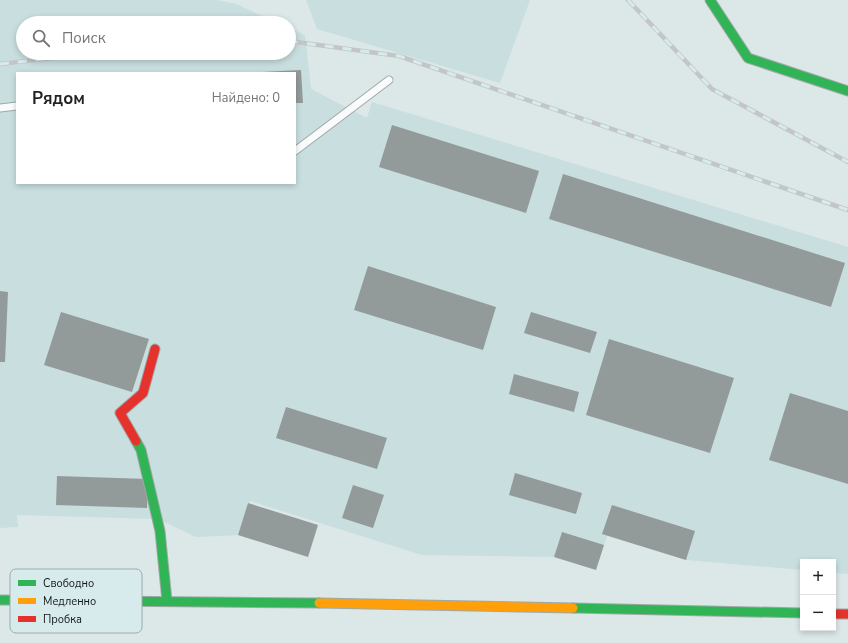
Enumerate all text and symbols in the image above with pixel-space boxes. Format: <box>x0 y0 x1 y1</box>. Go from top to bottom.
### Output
search box <box>16 16 296 60</box>
icon: search <box>30 27 52 49</box>
text: Поиск <box>62 28 106 48</box>
text: Рядом <box>32 87 85 110</box>
text: Найдено: 0 <box>212 89 280 107</box>
map controls <box>800 559 836 631</box>
button: + <box>800 559 836 595</box>
legend <box>10 569 142 633</box>
text: Свободно <box>43 576 94 591</box>
text: Медленно <box>43 594 96 609</box>
button: − <box>800 595 836 631</box>
text: Пробка <box>43 612 82 627</box>

